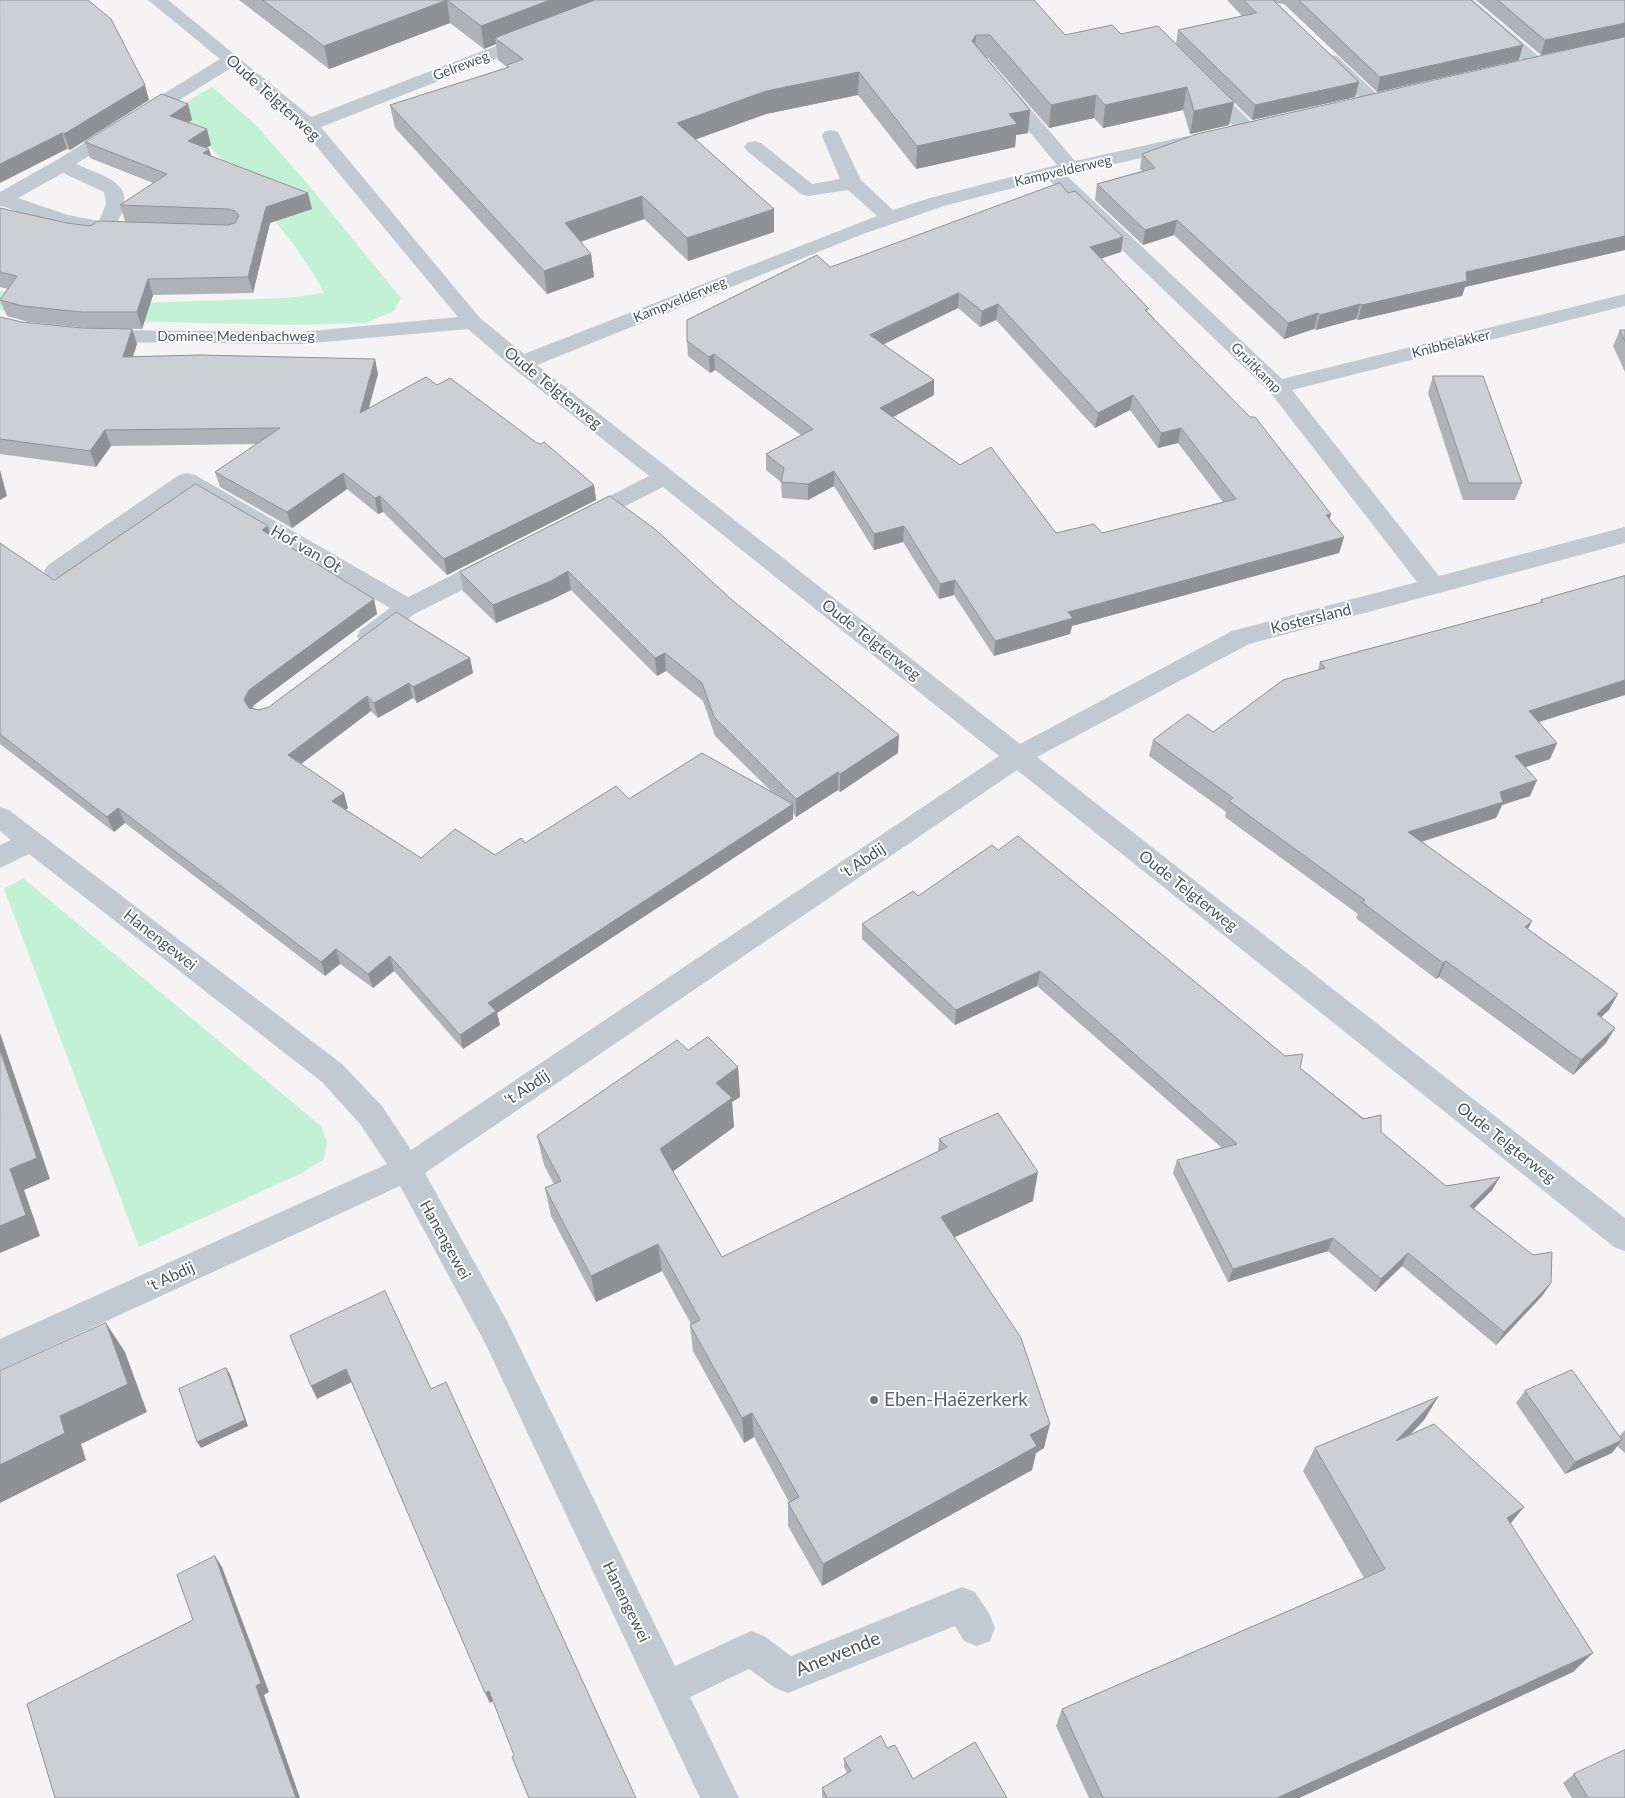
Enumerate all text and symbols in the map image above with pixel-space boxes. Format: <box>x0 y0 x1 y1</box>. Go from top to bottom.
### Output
street label: Gelreweg <box>431 48 491 84</box>
street label: Oude Telgterweg <box>222 51 324 145</box>
street label: Kampvelderweg <box>1013 152 1113 190</box>
street label: Kampvelderweg <box>631 274 729 326</box>
street label: Knibbelakker <box>1410 326 1492 362</box>
street label: Dominee Medenbachweg <box>157 328 315 344</box>
street label: Gruitkamp <box>1227 339 1285 397</box>
street label: Oude Telgterweg <box>500 343 606 433</box>
street label: Hof van Ot <box>267 521 345 577</box>
street label: Oude Telgterweg <box>818 595 924 685</box>
street label: Kostersland <box>1269 600 1353 638</box>
street label: 't Abdij <box>837 839 889 883</box>
street label: Oude Telgterweg <box>1135 846 1241 936</box>
street label: Hanengewei <box>120 905 200 975</box>
street label: 't Abdij <box>501 1066 553 1110</box>
street label: Oude Telgterweg <box>1453 1098 1559 1188</box>
street label: Hanengewei <box>415 1197 475 1283</box>
street label: 't Abdij <box>145 1258 197 1296</box>
place label: Eben-Haëzerkerk <box>884 1389 1028 1411</box>
marker: Eben-Haëzerkerk <box>868 1394 880 1406</box>
street label: Hanengewei <box>598 1558 654 1646</box>
street label: Anewende <box>792 1627 884 1681</box>

